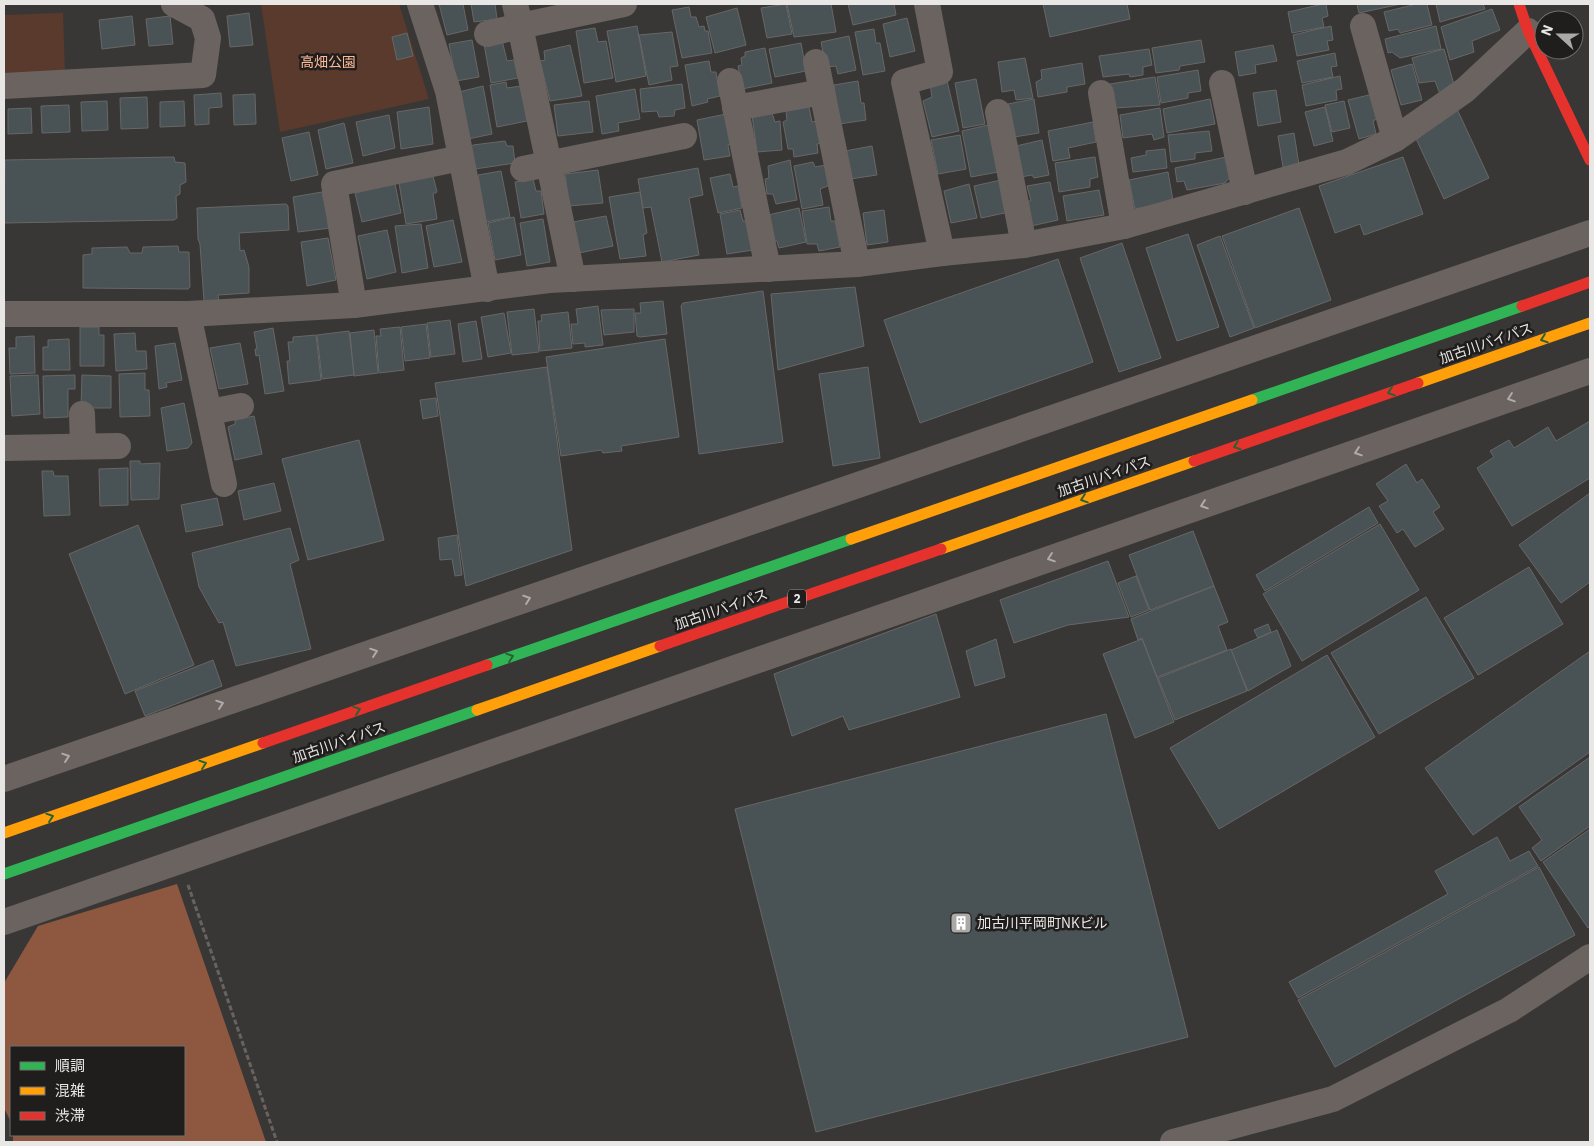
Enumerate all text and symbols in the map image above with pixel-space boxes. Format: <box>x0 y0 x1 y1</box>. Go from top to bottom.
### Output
north arrow <box>1534 10 1584 60</box>
text: N <box>1537 22 1557 38</box>
park label: 高畑公園 <box>300 53 356 71</box>
street label: 加古川バイパス <box>1437 319 1535 367</box>
one-way arrow <box>1540 333 1549 343</box>
one-way arrow <box>1387 386 1395 396</box>
one-way arrow <box>1507 392 1516 402</box>
one-way arrow <box>1233 440 1242 450</box>
one-way arrow <box>1354 446 1362 456</box>
street label: 加古川バイパス <box>1055 452 1153 500</box>
one-way arrow <box>1080 493 1088 503</box>
one-way arrow <box>1200 499 1209 509</box>
one-way arrow <box>1047 552 1055 562</box>
street label: 加古川バイパス <box>672 585 770 633</box>
road number: 2 <box>788 590 806 608</box>
one-way arrow <box>523 595 531 605</box>
one-way arrow <box>369 647 377 657</box>
one-way arrow <box>506 653 514 663</box>
one-way arrow <box>215 700 224 710</box>
one-way arrow <box>352 706 361 716</box>
street label: 加古川バイパス <box>290 718 388 766</box>
one-way arrow <box>62 753 70 763</box>
one-way arrow <box>199 759 207 769</box>
one-way arrow <box>45 813 54 823</box>
building icon: 加古川平岡町NKビル <box>949 911 973 935</box>
place label: 加古川平岡町NKビル <box>977 914 1108 932</box>
legend <box>10 1046 185 1136</box>
text: 順調 <box>55 1056 85 1075</box>
text: 混雑 <box>55 1081 85 1100</box>
text: 渋滞 <box>55 1106 85 1125</box>

